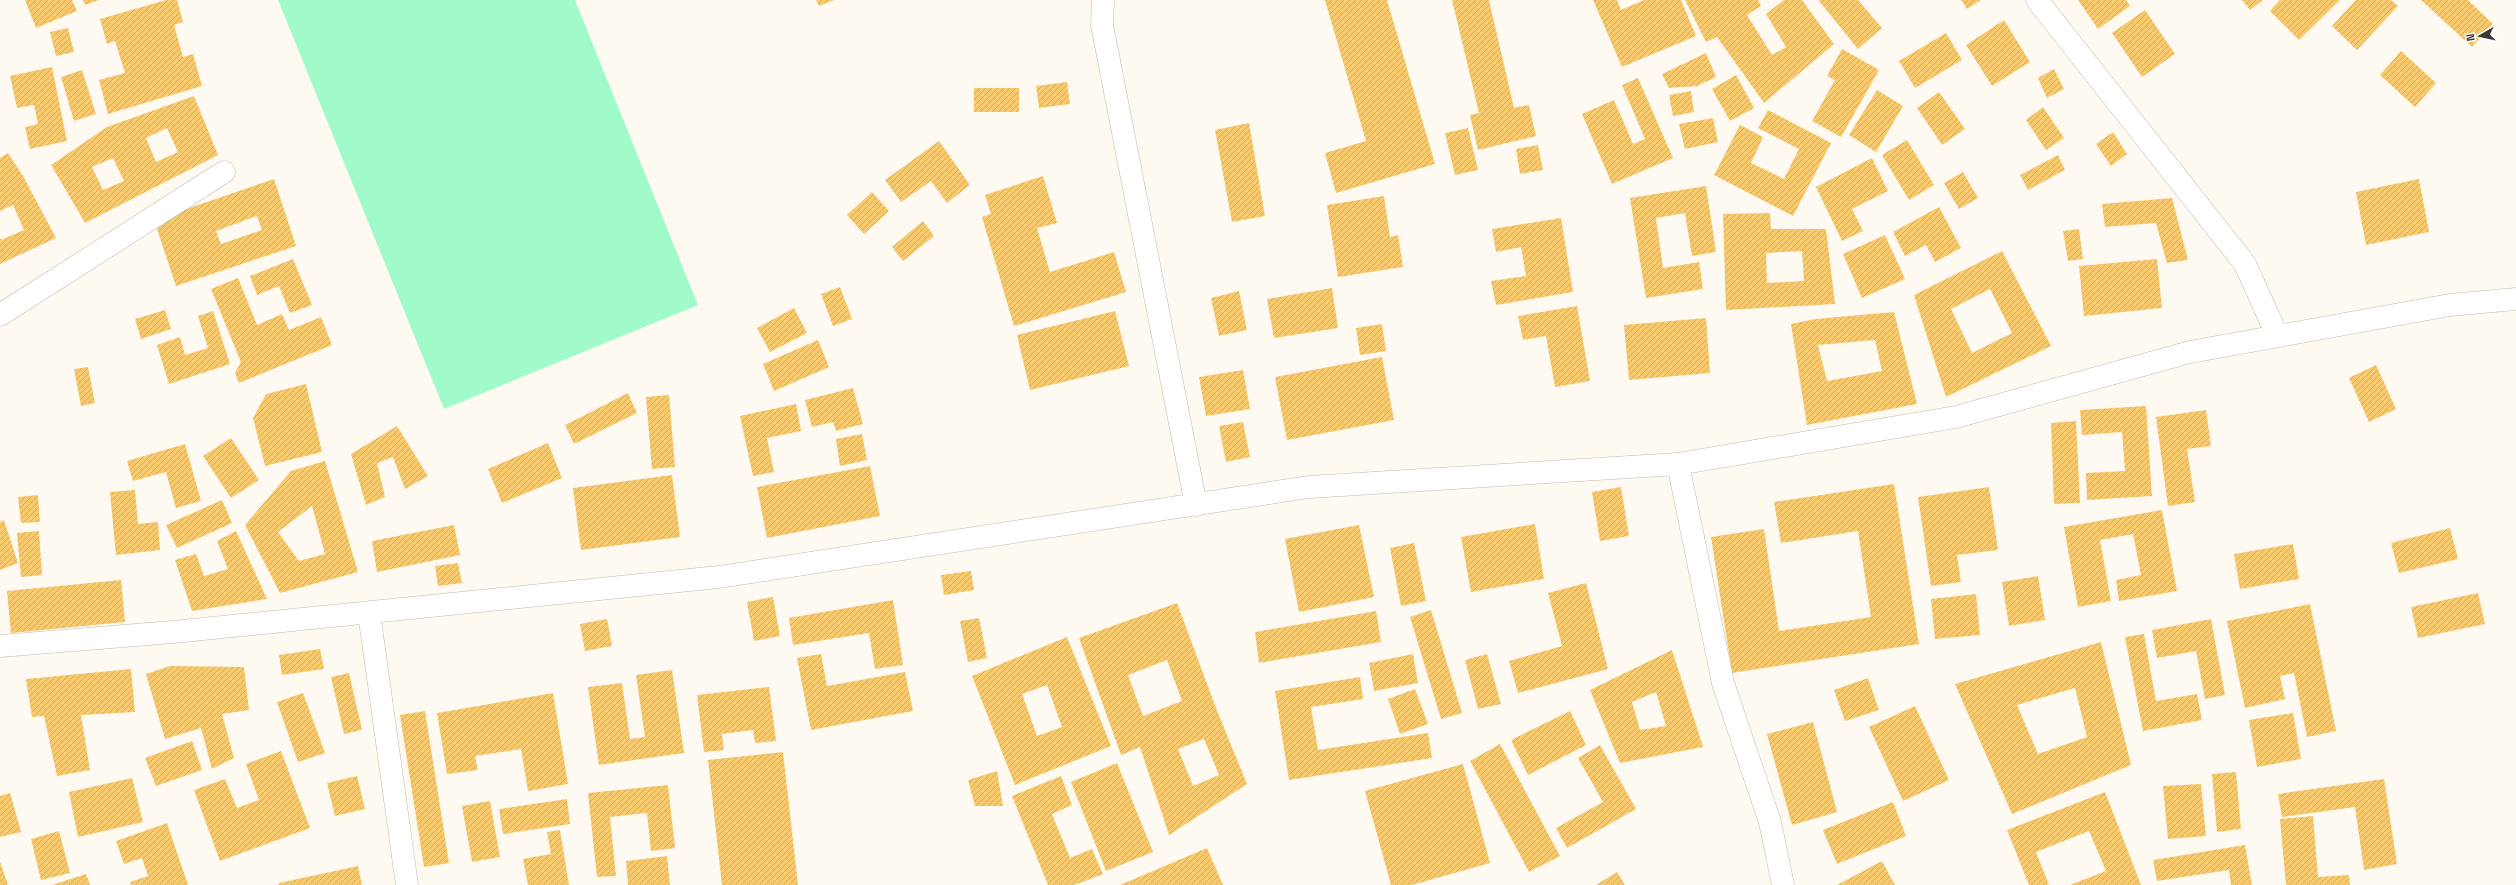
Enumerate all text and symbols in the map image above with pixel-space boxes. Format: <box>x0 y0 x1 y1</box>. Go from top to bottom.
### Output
north arrow <box>2460 16 2500 56</box>
text: N <box>2463 33 2478 42</box>

